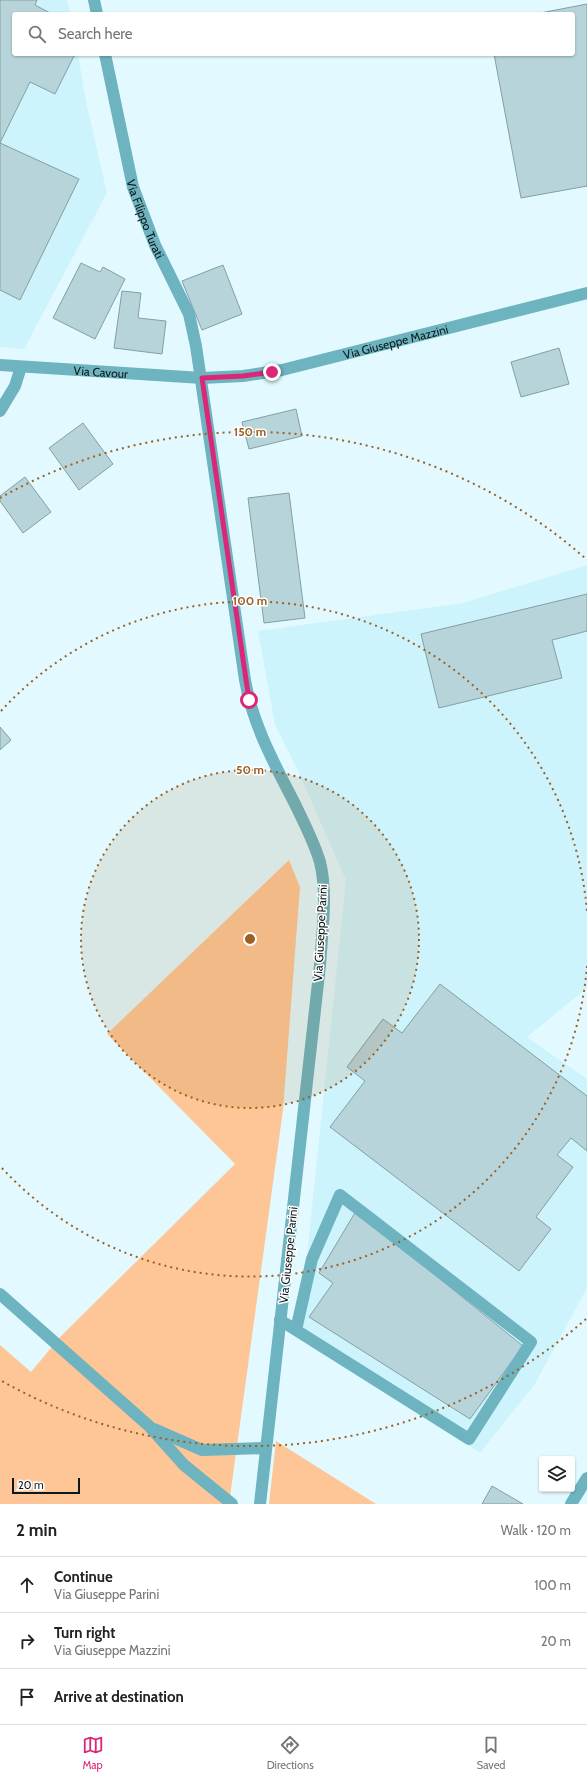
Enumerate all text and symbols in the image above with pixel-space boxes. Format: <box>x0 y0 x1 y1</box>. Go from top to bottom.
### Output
search box <box>12 12 575 56</box>
icon: search <box>26 23 48 45</box>
text: Search here <box>58 25 133 43</box>
street label: Via Filippo Turati <box>124 178 168 261</box>
street label: Via Giuseppe Mazzini <box>341 321 450 362</box>
street label: Via Cavour <box>73 362 129 381</box>
route end <box>263 363 281 381</box>
text: 150 m <box>234 424 266 439</box>
text: 100 m <box>233 593 267 608</box>
route start <box>240 691 258 709</box>
text: 50 m <box>236 762 264 777</box>
street label: Via Giuseppe Parini <box>310 884 330 982</box>
centre of rings <box>243 932 257 946</box>
street label: Via Giuseppe Parini <box>275 1206 301 1304</box>
map controls <box>539 1456 575 1492</box>
button: layers <box>539 1456 575 1492</box>
scale bar <box>12 1476 80 1495</box>
text: 20 m <box>18 1478 44 1492</box>
text: 2 min <box>16 1520 57 1540</box>
text: Walk · 120 m <box>501 1522 571 1538</box>
text: Continue <box>54 1568 113 1586</box>
icon: ahead <box>16 1574 38 1596</box>
text: 100 m <box>534 1577 571 1593</box>
text: Via Giuseppe Parini <box>54 1586 159 1602</box>
text: Turn right <box>54 1624 115 1642</box>
icon: right <box>16 1630 38 1652</box>
text: 20 m <box>541 1633 571 1649</box>
text: Via Giuseppe Mazzini <box>54 1642 171 1658</box>
icon: arrive <box>16 1686 38 1708</box>
text: Arrive at destination <box>54 1688 184 1706</box>
tab: Map <box>82 1734 104 1772</box>
tab: Directions <box>267 1734 314 1772</box>
tab: Saved <box>477 1734 505 1772</box>

